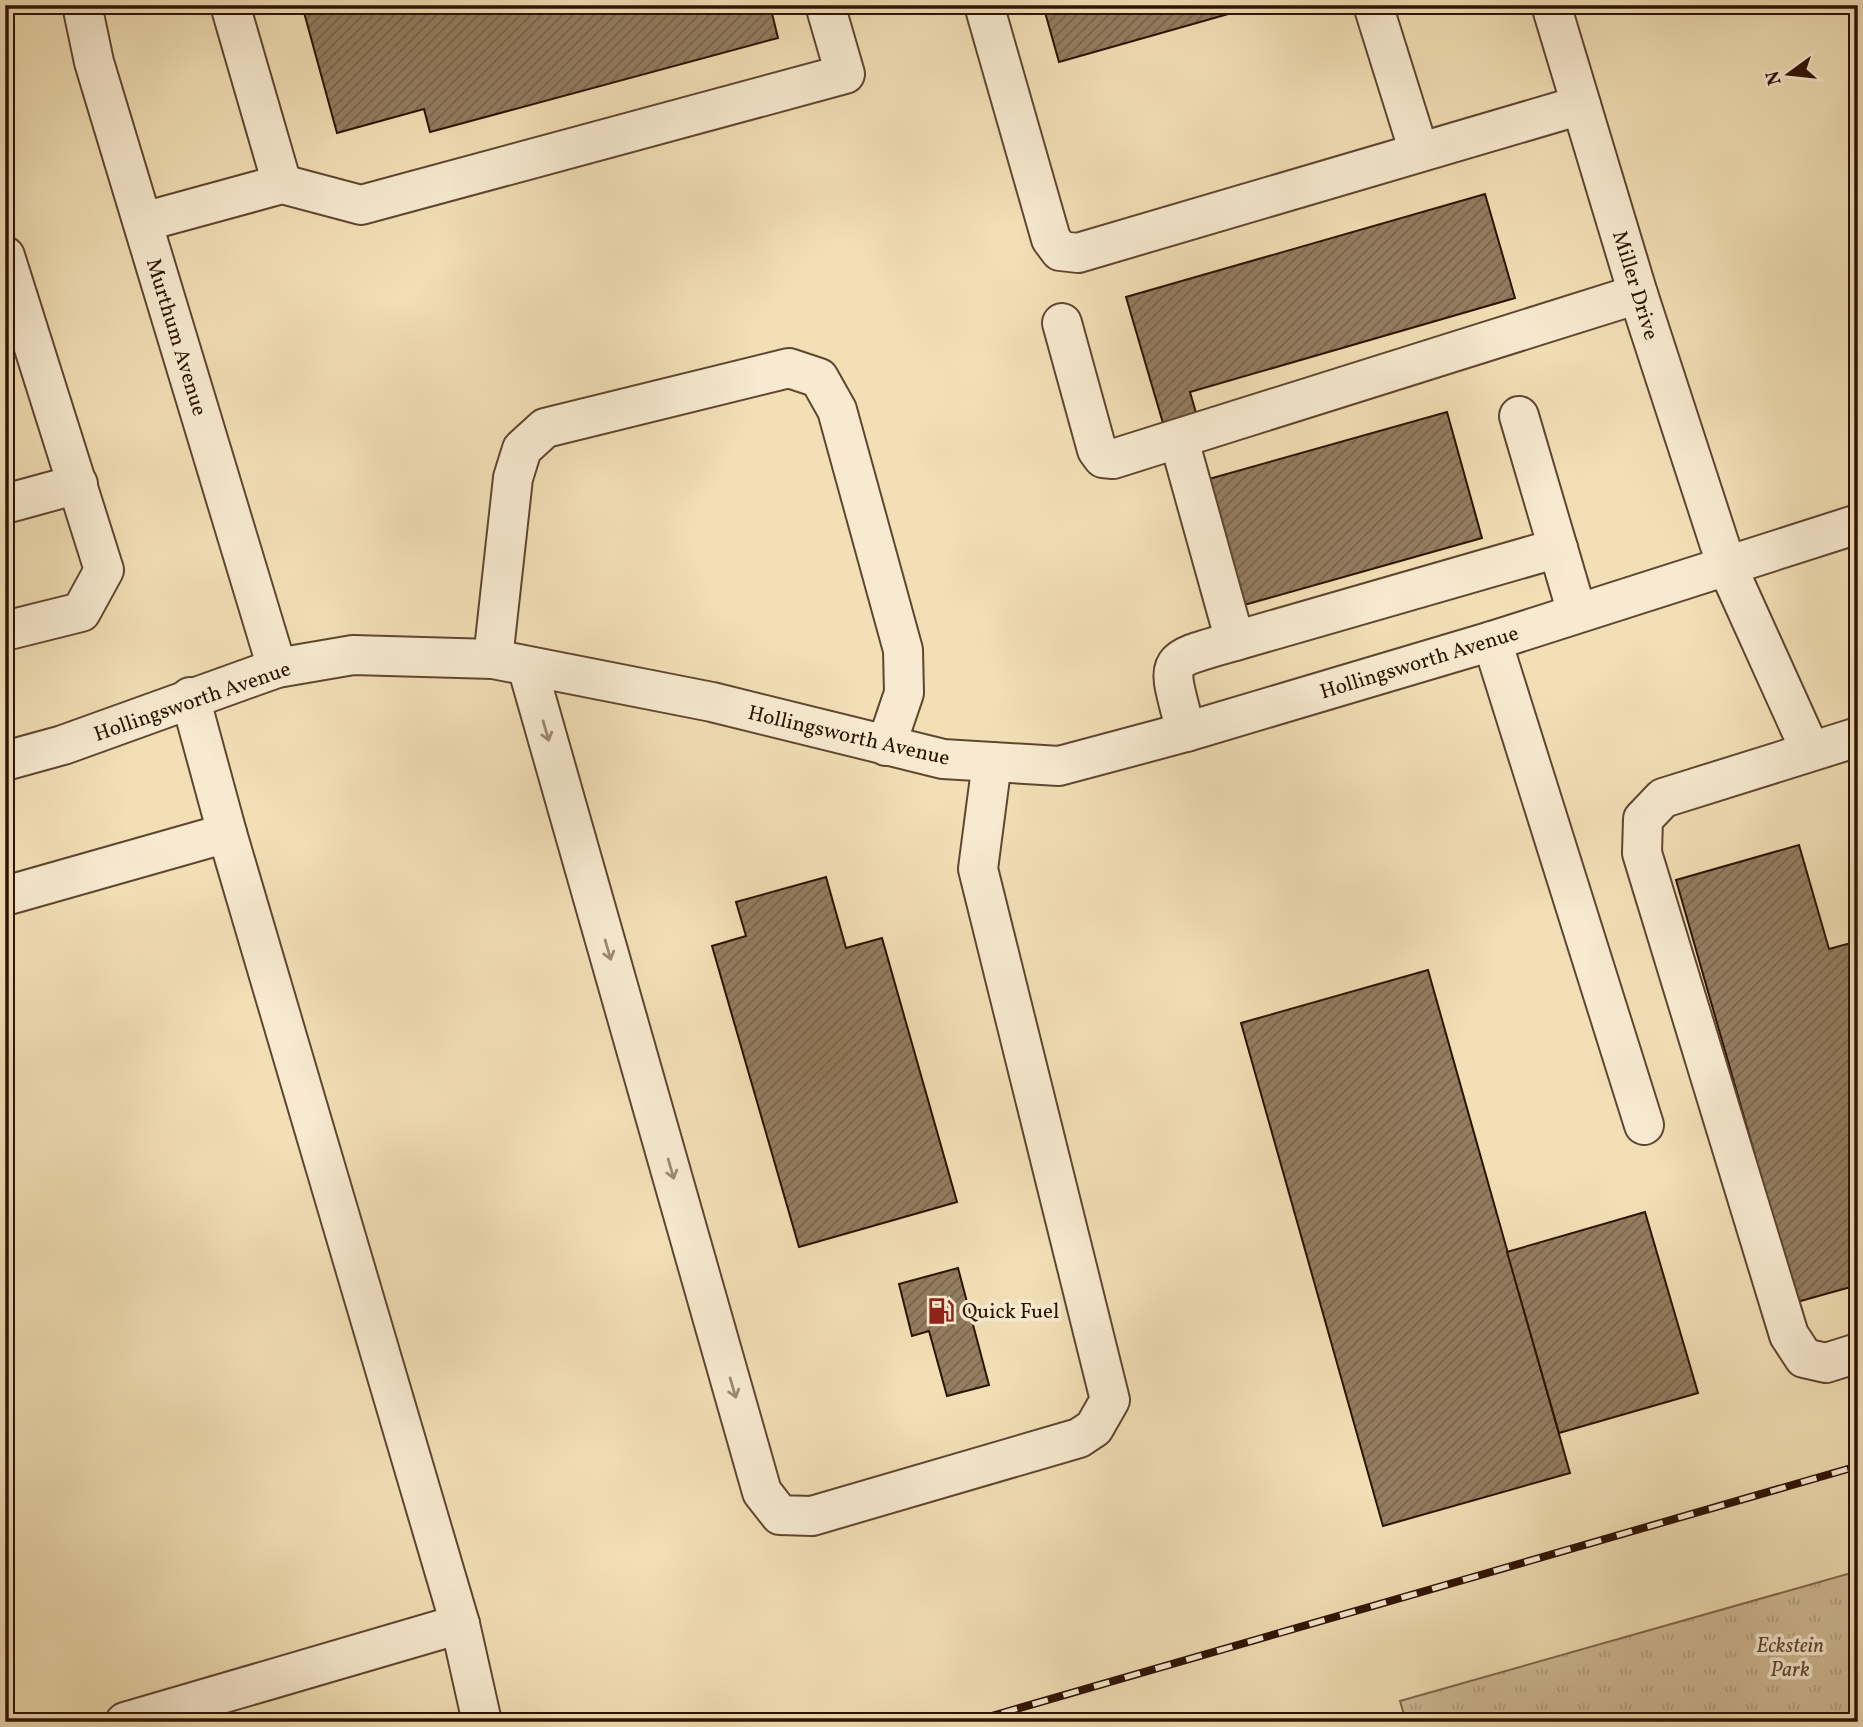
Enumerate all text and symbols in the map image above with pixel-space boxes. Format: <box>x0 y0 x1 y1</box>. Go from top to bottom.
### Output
north arrow <box>1755 38 1825 108</box>
text: N <box>1760 68 1789 88</box>
street label: Miller Drive <box>1604 227 1665 344</box>
street label: Murthum Avenue <box>138 255 213 420</box>
street label: Hollingsworth Avenue <box>1317 619 1522 707</box>
street label: Hollingsworth Avenue <box>90 655 295 750</box>
street label: Hollingsworth Avenue <box>745 699 952 774</box>
one-way arrow <box>541 720 554 742</box>
one-way arrow <box>603 939 616 961</box>
one-way arrow <box>665 1158 678 1180</box>
fuel station icon: Quick Fuel <box>926 1296 956 1326</box>
place label: Quick Fuel <box>962 1298 1059 1327</box>
one-way arrow <box>727 1376 740 1399</box>
park label: Eckstein Park <box>1756 1632 1824 1685</box>

